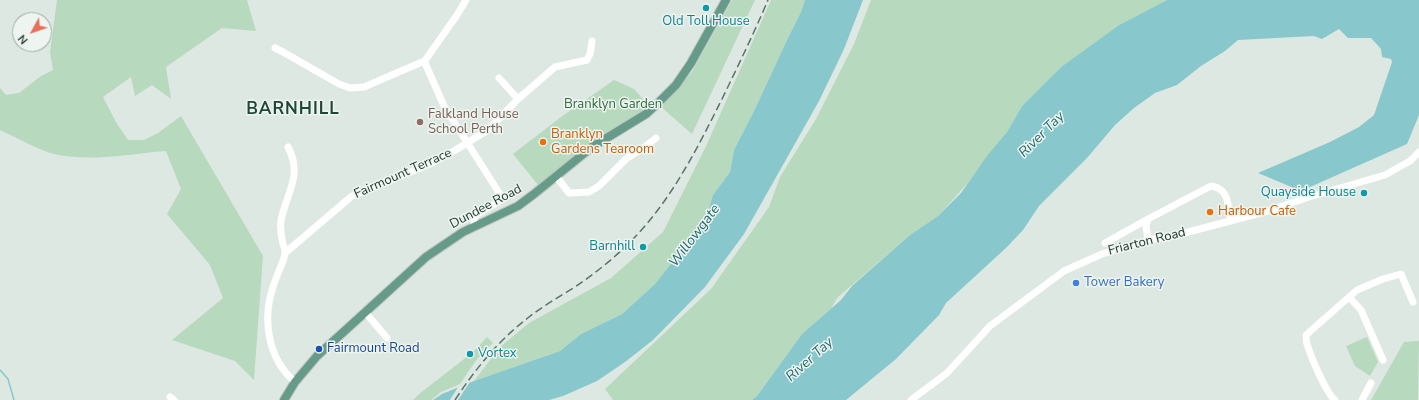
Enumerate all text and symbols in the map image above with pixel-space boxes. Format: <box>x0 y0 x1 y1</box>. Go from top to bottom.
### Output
marker: Old Toll House <box>701 3 711 13</box>
north arrow <box>12 12 52 52</box>
place label: Old Toll House <box>662 14 750 30</box>
text: N <box>15 31 32 47</box>
park label: Branklyn Garden <box>564 97 662 113</box>
district label: BARNHILL <box>246 100 340 120</box>
place label: Falkland House School Perth <box>428 107 519 138</box>
water label: River Tay <box>1016 109 1068 161</box>
marker: Falkland House School Perth <box>415 117 425 127</box>
place label: Branklyn Gardens Tearoom <box>551 127 654 158</box>
marker: Branklyn Gardens Tearoom <box>538 137 548 147</box>
street label: Fairmount Terrace <box>352 146 454 202</box>
street label: Dundee Road <box>447 181 525 233</box>
place label: Quayside House <box>1261 185 1356 201</box>
marker: Quayside House <box>1359 188 1369 198</box>
water label: Willowgate <box>666 201 724 271</box>
place label: Harbour Cafe <box>1218 204 1296 220</box>
marker: Harbour Cafe <box>1205 207 1215 217</box>
street label: Friarton Road <box>1107 225 1187 259</box>
place label: Barnhill <box>589 239 635 255</box>
marker: Barnhill <box>638 242 648 252</box>
place label: Tower Bakery <box>1084 275 1164 291</box>
marker: Tower Bakery <box>1071 278 1081 288</box>
water label: River Tay <box>783 334 837 386</box>
place label: Fairmount Road <box>327 341 420 357</box>
marker: Fairmount Road <box>314 344 324 354</box>
place label: Vortex <box>478 346 517 362</box>
marker: Vortex <box>465 349 475 359</box>

